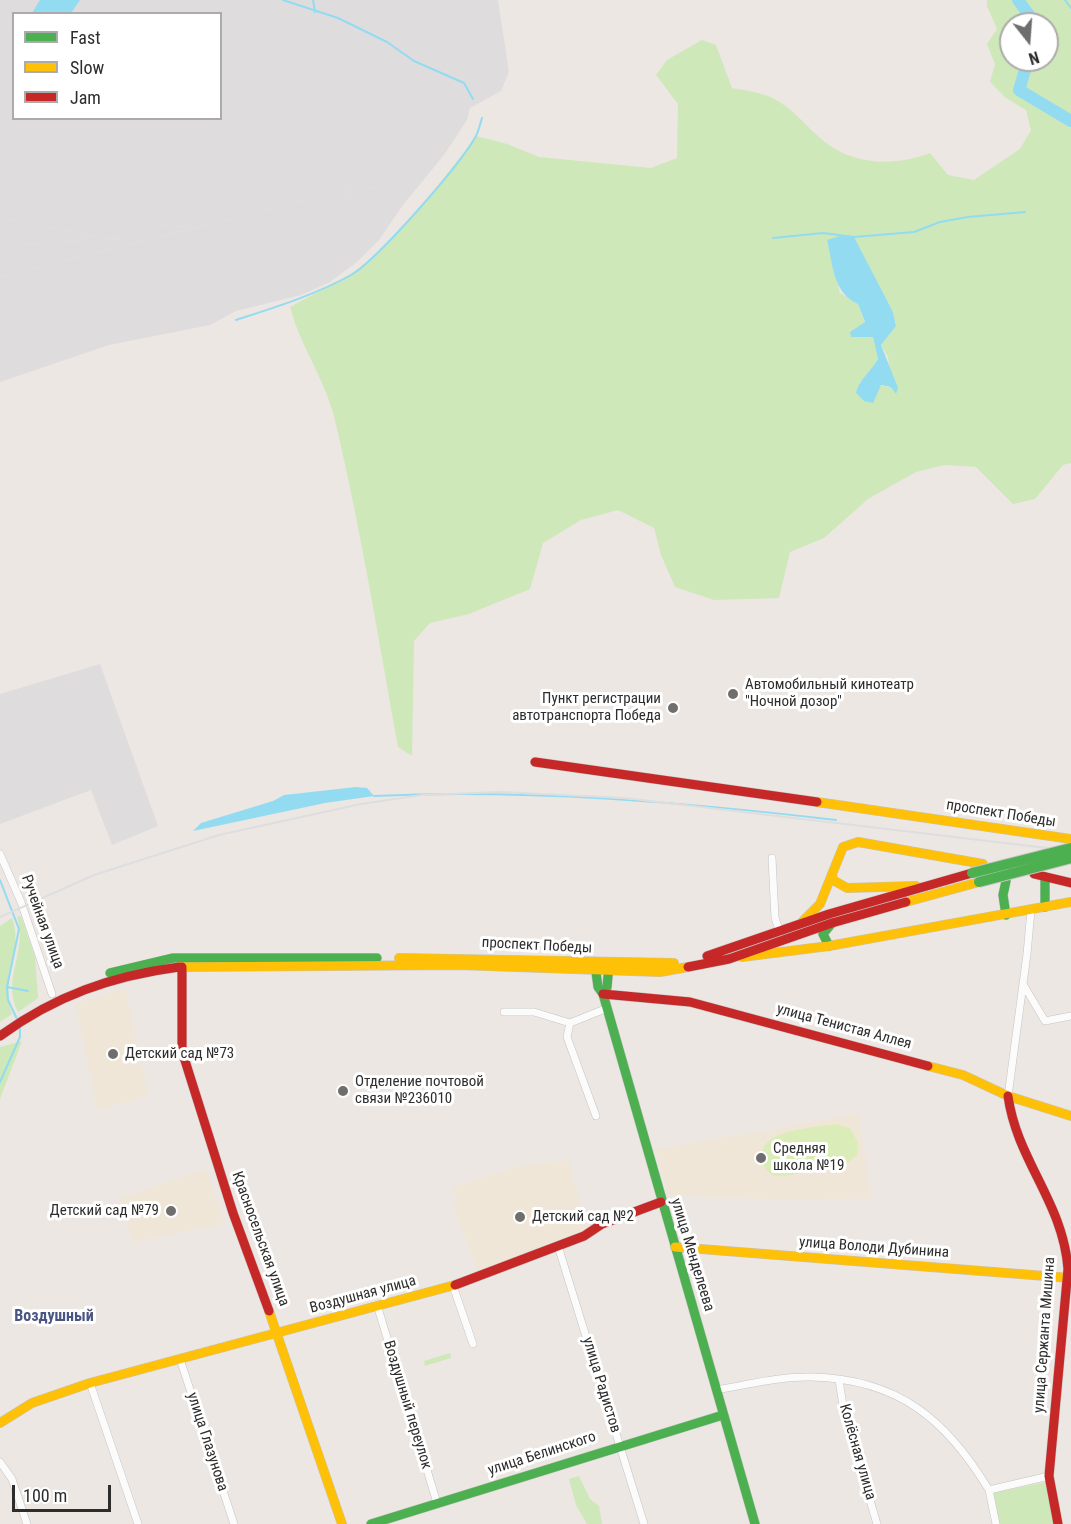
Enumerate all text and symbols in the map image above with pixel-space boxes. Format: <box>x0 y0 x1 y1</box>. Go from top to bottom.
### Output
legend <box>12 12 222 120</box>
north arrow <box>999 12 1059 72</box>
text: Fast <box>70 27 101 48</box>
text: N <box>1026 47 1041 68</box>
text: Slow <box>70 57 104 78</box>
text: Jam <box>70 87 101 108</box>
place label: Автомобильный кинотеатр "Ночной дозор" <box>745 676 914 711</box>
marker: Автомобильный кинотеатр "Ночной дозор" <box>726 687 740 701</box>
place label: Пункт регистрации автотранспорта Победа <box>512 690 661 725</box>
marker: Пункт регистрации автотранспорта Победа <box>666 701 680 715</box>
street label: проспект Победы <box>945 796 1057 832</box>
street label: Ручейная улица <box>17 873 67 971</box>
street label: проспект Победы <box>481 934 593 958</box>
street label: улица Тенистая Аллея <box>775 1000 913 1054</box>
place label: Детский сад №73 <box>125 1045 234 1063</box>
marker: Детский сад №73 <box>106 1047 120 1061</box>
place label: Отделение почтовой связи №236010 <box>355 1073 484 1108</box>
marker: Отделение почтовой связи №236010 <box>336 1084 350 1098</box>
place label: Средняя школа №19 <box>773 1140 844 1175</box>
marker: Средняя школа №19 <box>754 1151 768 1165</box>
street label: Красносельская улица <box>227 1169 293 1309</box>
street label: улица Менделеева <box>666 1196 718 1314</box>
place label: Детский сад №79 <box>50 1202 159 1220</box>
marker: Детский сад №79 <box>164 1204 178 1218</box>
place label: Детский сад №2 <box>532 1208 634 1226</box>
marker: Детский сад №2 <box>513 1210 527 1224</box>
street label: улица Володи Дубинина <box>798 1234 950 1262</box>
street label: улица Сержанта Мишина <box>1031 1256 1059 1414</box>
street label: Воздушная улица <box>308 1272 418 1318</box>
district label: Воздушный <box>14 1307 94 1327</box>
street label: улица Радистов <box>578 1335 624 1435</box>
street label: Воздушный переулок <box>379 1339 435 1471</box>
street label: улица Глазунова <box>183 1390 231 1494</box>
street label: Колёсная улица <box>835 1402 879 1502</box>
street label: улица Белинского <box>486 1428 598 1480</box>
scale bar <box>15 1473 114 1511</box>
text: 100 m <box>23 1485 67 1506</box>

